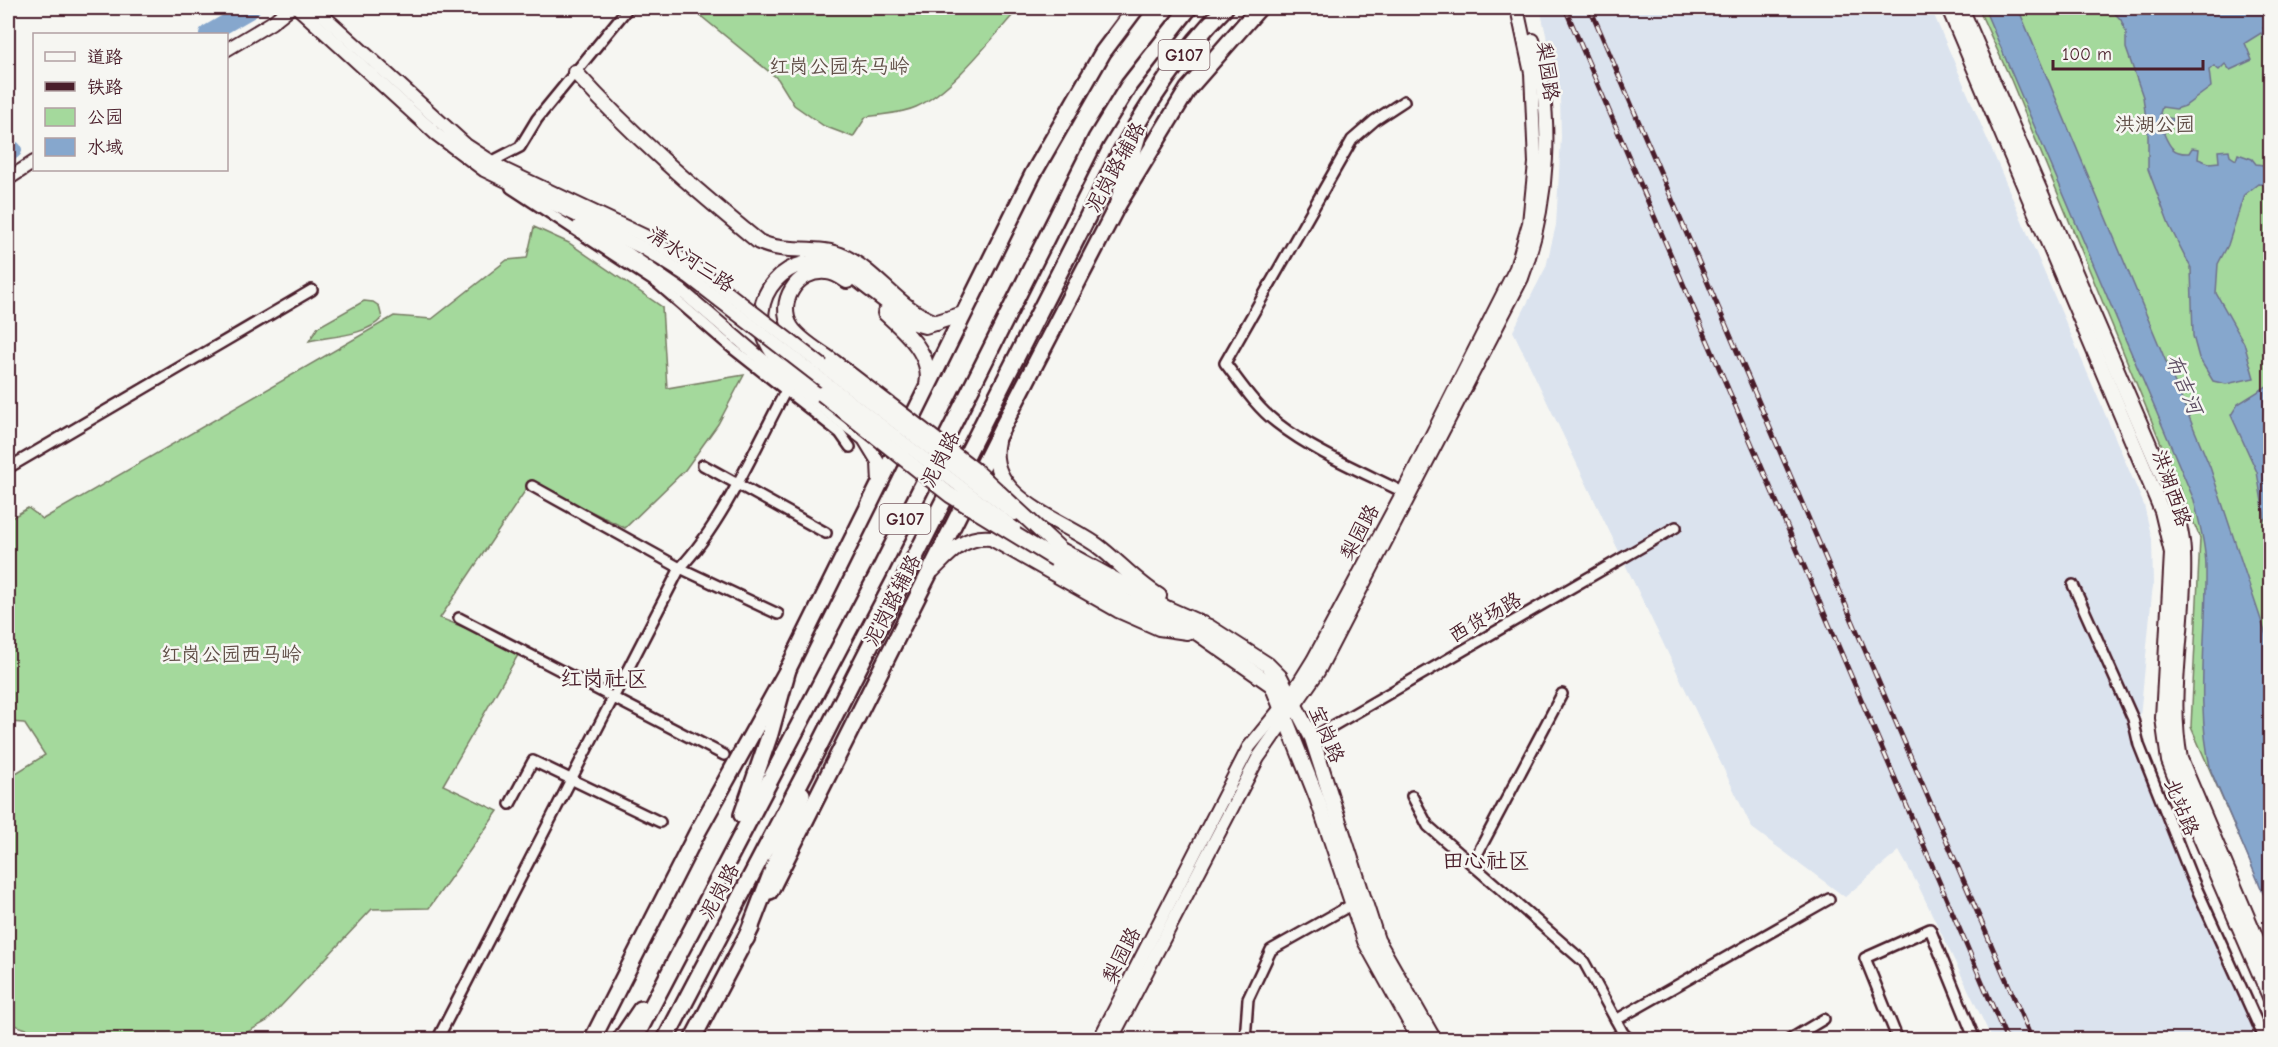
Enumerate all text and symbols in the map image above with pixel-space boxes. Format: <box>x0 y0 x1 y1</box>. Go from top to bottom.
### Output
legend <box>33 33 228 171</box>
scale bar <box>2053 33 2203 71</box>
road number: G107 <box>1158 40 1210 70</box>
street label: 梨园路 <box>1532 40 1563 103</box>
text: 100 m <box>2062 44 2112 65</box>
text: 道路 <box>87 47 123 68</box>
park label: 红岗公园东马岭 <box>769 55 910 78</box>
text: 铁路 <box>87 77 123 98</box>
text: 公园 <box>87 107 123 128</box>
park label: 洪湖公园 <box>2115 113 2195 136</box>
street label: 泥岗路辅路 <box>1081 117 1150 217</box>
text: 水域 <box>87 137 123 158</box>
street label: 清水河三路 <box>643 222 739 297</box>
water label: 布吉河 <box>2161 350 2209 420</box>
street label: 泥岗路 <box>917 426 965 491</box>
street label: 洪湖西路 <box>2148 447 2196 531</box>
street label: 梨园路 <box>1335 499 1384 564</box>
road number: G107 <box>880 504 930 534</box>
street label: 泥岗路辅路 <box>859 550 926 650</box>
street label: 西货场路 <box>1445 587 1527 647</box>
park label: 红岗公园西马岭 <box>161 643 302 666</box>
district label: 红岗社区 <box>560 666 648 692</box>
street label: 宝岗路 <box>1304 702 1349 767</box>
street label: 北站路 <box>2160 775 2204 840</box>
district label: 田心社区 <box>1442 848 1530 874</box>
street label: 泥岗路 <box>695 858 744 923</box>
street label: 梨园路 <box>1098 922 1146 987</box>

